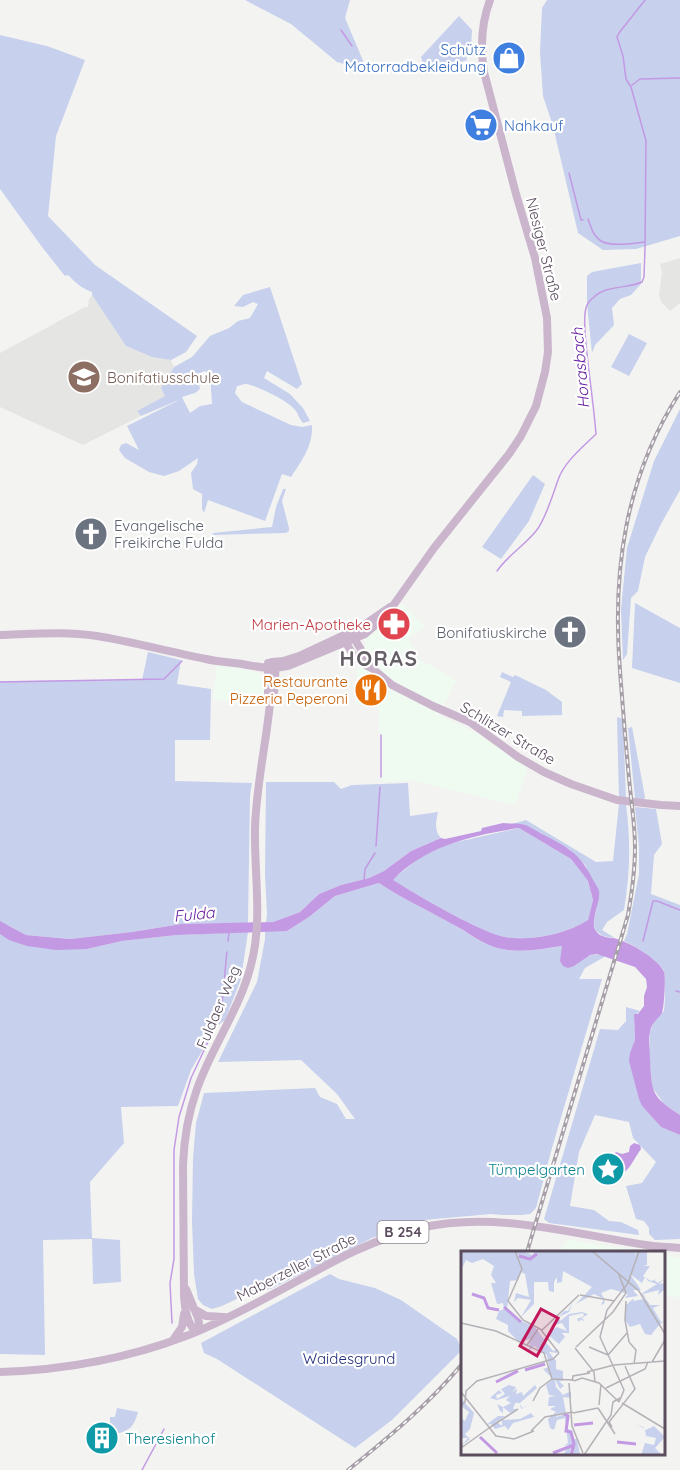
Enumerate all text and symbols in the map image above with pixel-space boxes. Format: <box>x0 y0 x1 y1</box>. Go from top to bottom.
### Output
place label: Schütz Motorradbekleidung <box>345 40 486 76</box>
shop icon: Schütz Motorradbekleidung <box>491 40 527 76</box>
supermarket icon: Nahkauf <box>463 107 499 143</box>
place label: Nahkauf <box>504 116 564 135</box>
street label: Niesiger Straße <box>522 195 566 303</box>
water label: Horasbach <box>566 326 593 409</box>
school or university icon: Bonifatiusschule <box>66 359 102 395</box>
place label: Bonifatiusschule <box>107 368 220 387</box>
church icon: Evangelische Freikirche Fulda <box>73 516 109 552</box>
place label: Evangelische Freikirche Fulda <box>114 516 223 552</box>
pharmacy icon: Marien-Apotheke <box>376 606 412 642</box>
church icon: Bonifatiuskirche <box>552 614 588 650</box>
place label: Marien-Apotheke <box>251 615 371 634</box>
place label: Bonifatiuskirche <box>437 623 547 642</box>
district label: HORAS <box>340 645 418 671</box>
place label: Restaurante Pizzeria Peperoni <box>230 672 348 708</box>
restaurant icon: Restaurante Pizzeria Peperoni <box>353 672 389 708</box>
street label: Schlitzer Straße <box>457 697 559 769</box>
water label: Fulda <box>173 902 217 926</box>
street label: Fuldaer Weg <box>192 962 244 1052</box>
place icon: Tümpelgarten <box>590 1151 626 1187</box>
place label: Tümpelgarten <box>488 1160 585 1179</box>
road number: B 254 <box>378 1221 428 1243</box>
street label: Maberzeller Straße <box>233 1229 359 1305</box>
inset map <box>461 1251 665 1455</box>
park label: Waidesgrund <box>303 1349 395 1368</box>
building icon: Theresienhof <box>84 1420 120 1456</box>
place label: Theresienhof <box>125 1429 216 1448</box>

